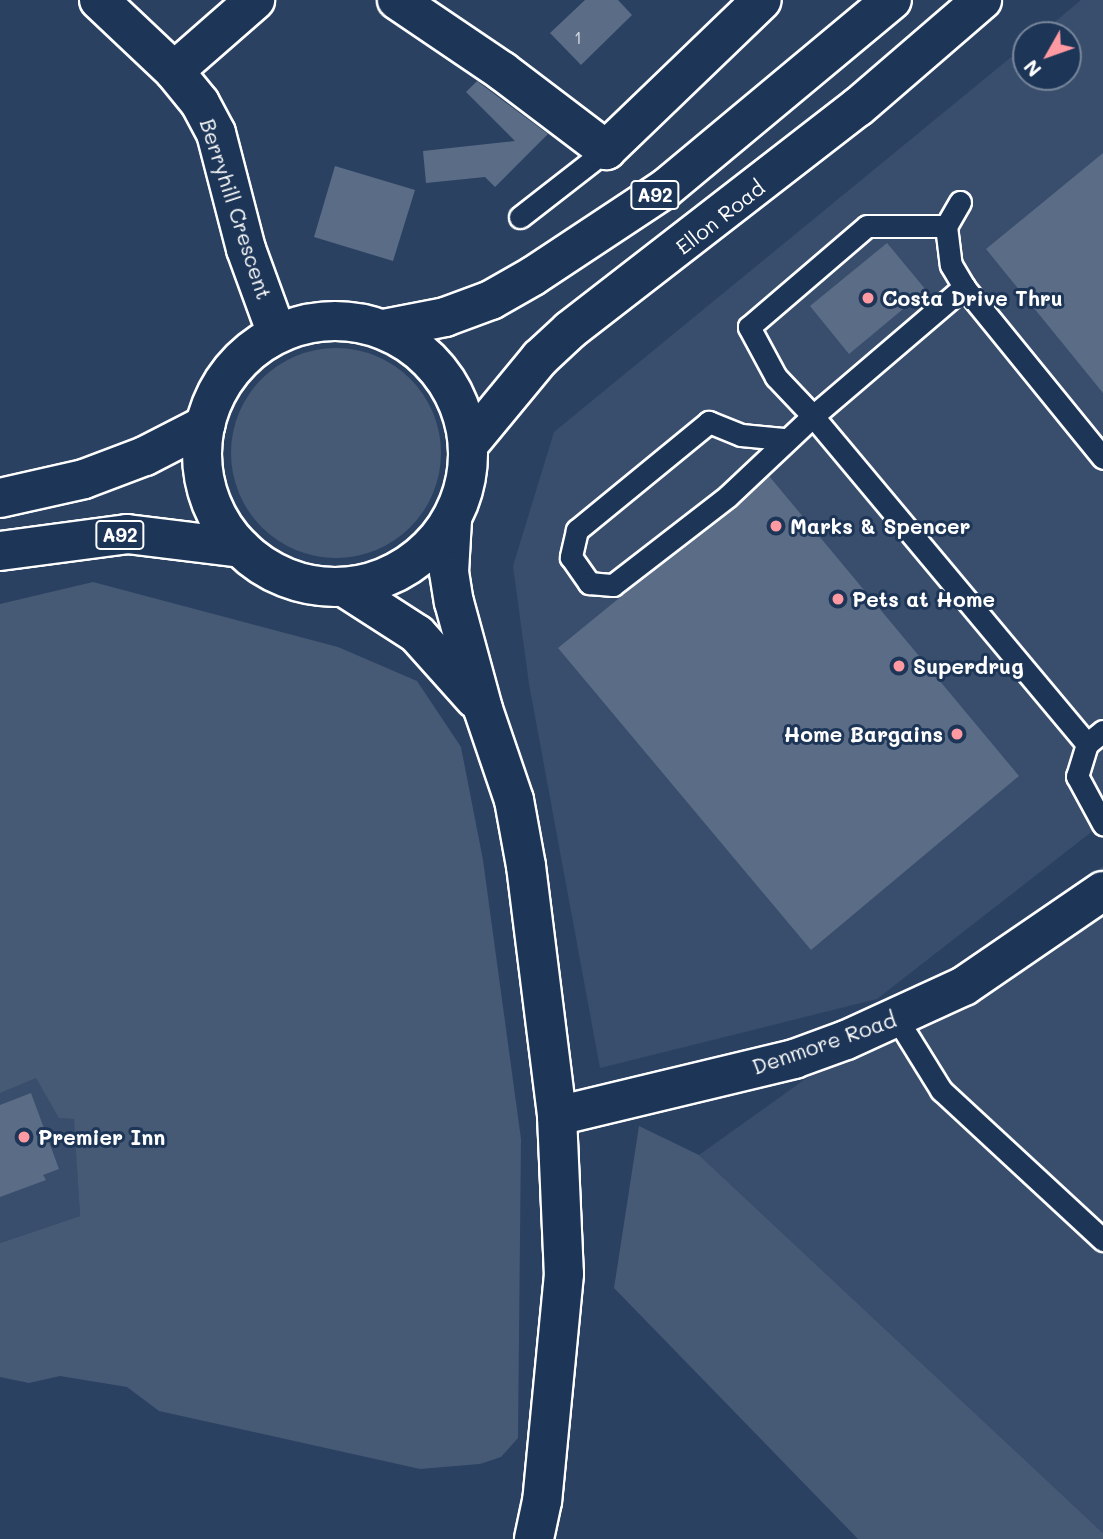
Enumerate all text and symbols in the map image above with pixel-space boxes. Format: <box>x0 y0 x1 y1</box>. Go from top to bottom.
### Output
north arrow <box>1012 21 1082 91</box>
house number: 1 <box>574 26 582 48</box>
text: N <box>1018 55 1046 82</box>
street label: Berryhill Crescent <box>195 115 277 303</box>
street label: Ellon Road <box>671 175 769 259</box>
road number: A92 <box>629 180 681 210</box>
place label: Costa Drive Thru <box>882 285 1063 311</box>
marker: Costa Drive Thru <box>860 290 876 306</box>
place label: Marks & Spencer <box>790 513 971 539</box>
marker: Marks & Spencer <box>768 518 784 534</box>
road number: A92 <box>94 520 146 550</box>
place label: Pets at Home <box>852 586 995 612</box>
marker: Pets at Home <box>830 591 846 607</box>
place label: Superdrug <box>913 653 1024 679</box>
marker: Superdrug <box>891 658 907 674</box>
place label: Home Bargains <box>783 721 943 747</box>
marker: Home Bargains <box>949 726 965 742</box>
street label: Denmore Road <box>749 1007 899 1079</box>
place label: Premier Inn <box>38 1124 165 1150</box>
marker: Premier Inn <box>16 1129 32 1145</box>

